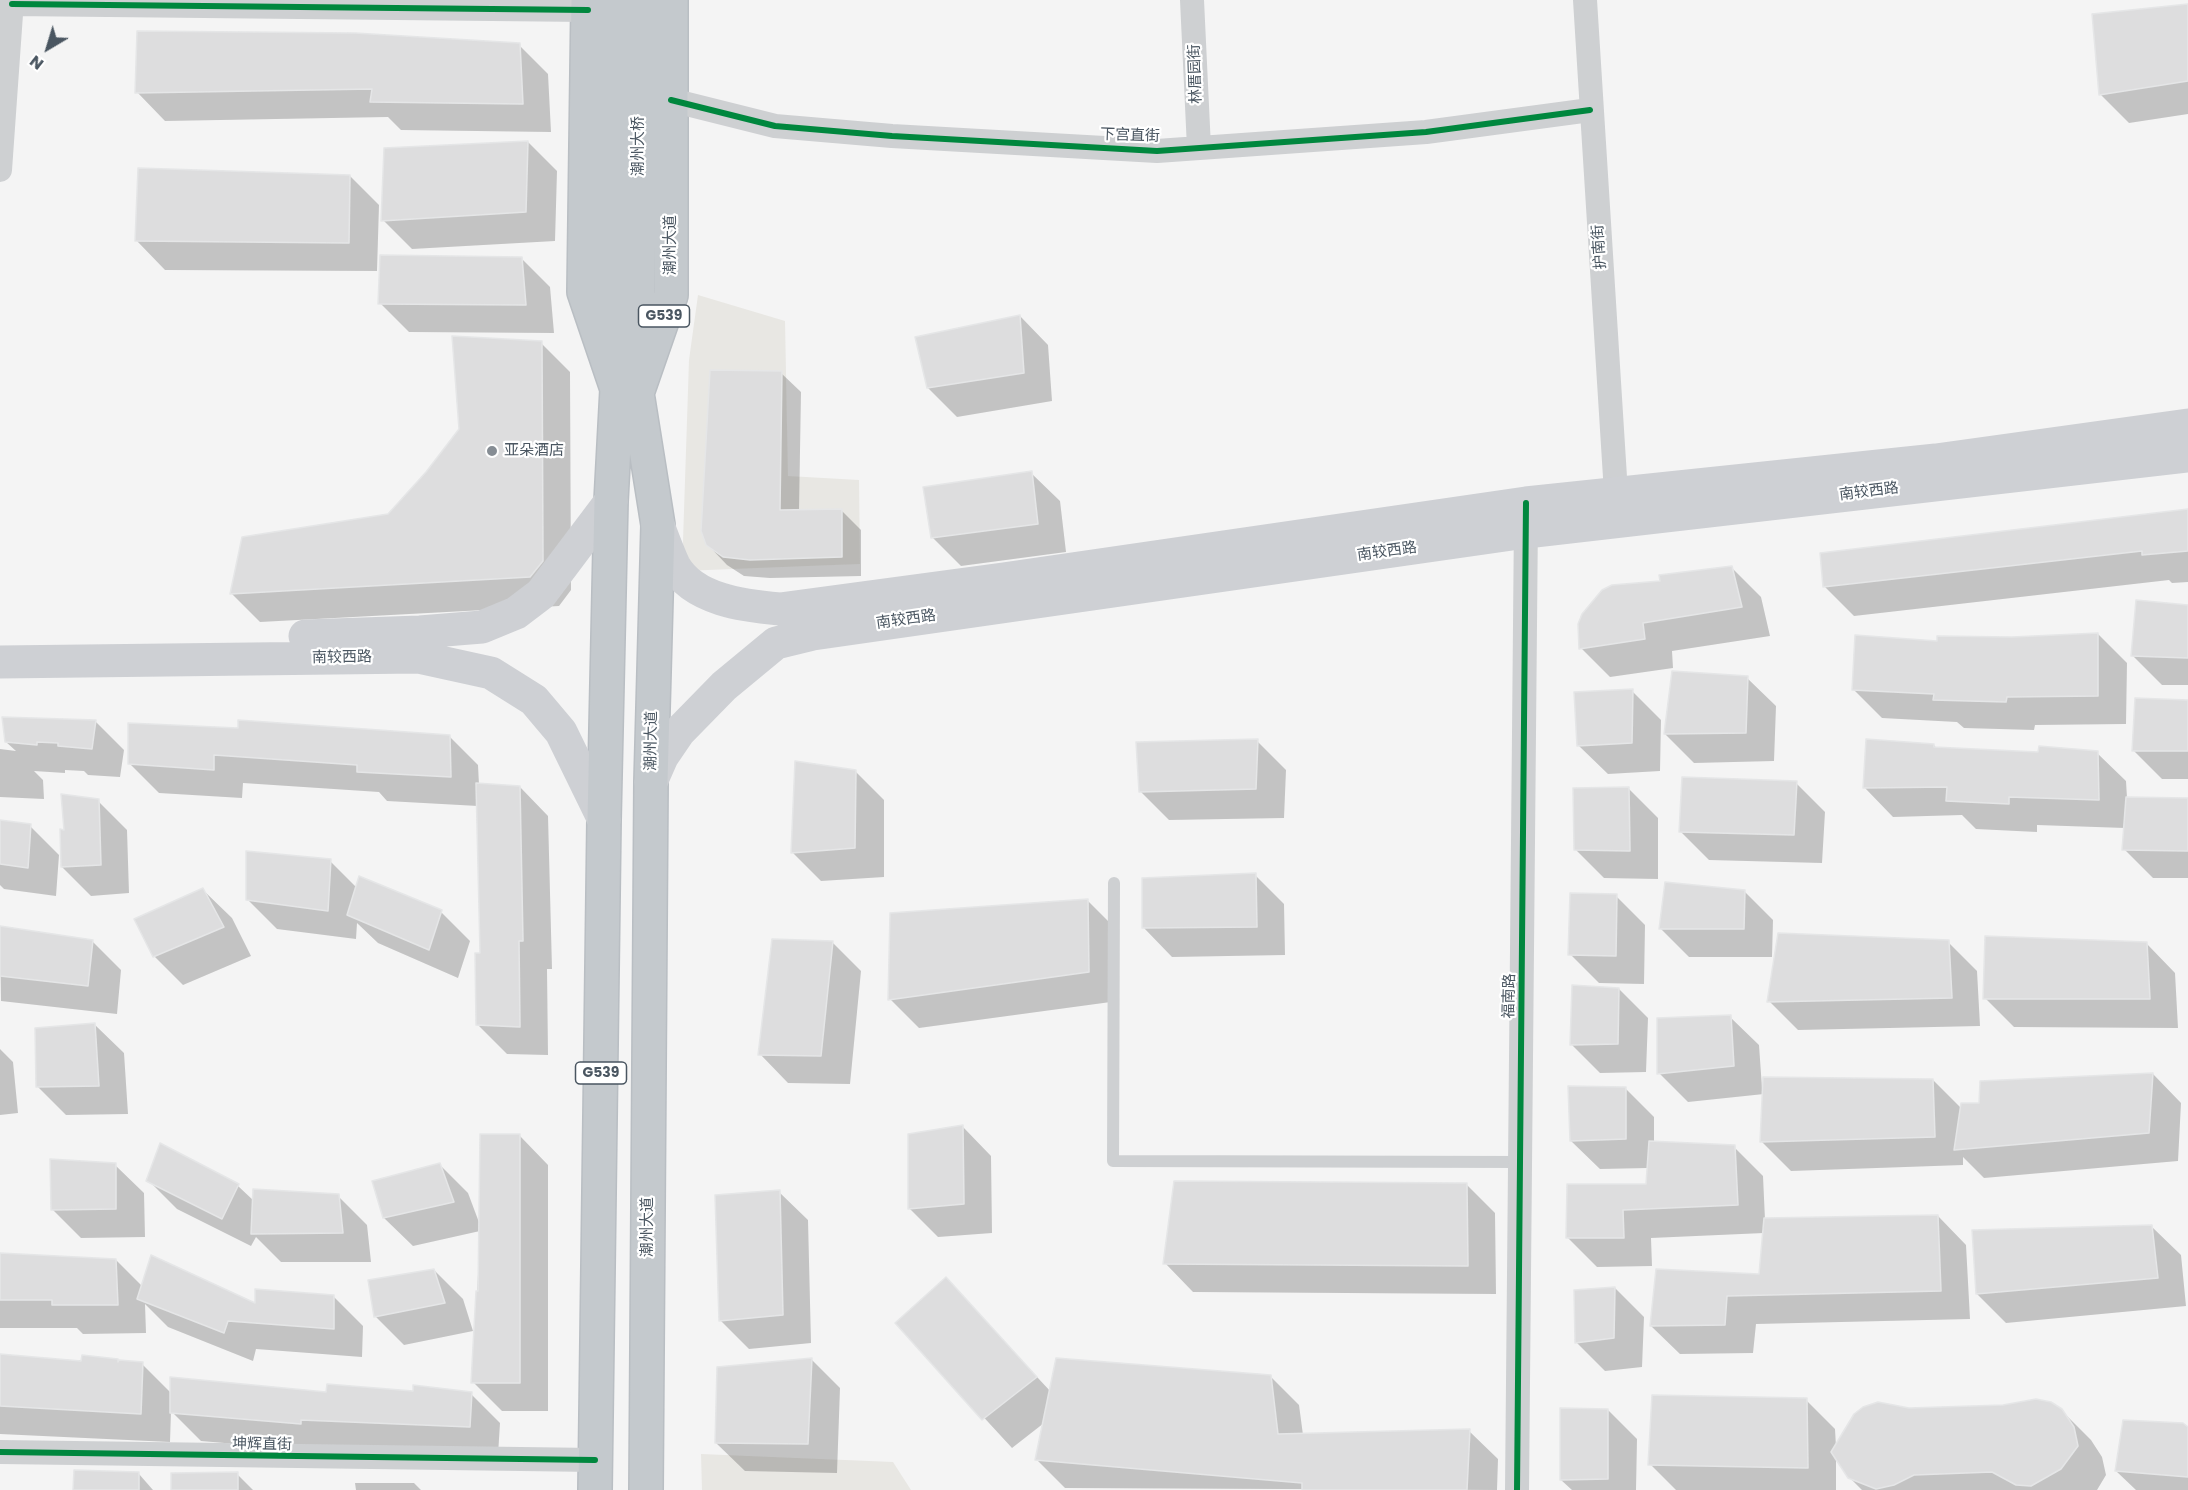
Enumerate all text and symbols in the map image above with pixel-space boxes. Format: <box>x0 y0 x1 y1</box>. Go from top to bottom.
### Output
north arrow <box>18 18 78 78</box>
street label: 林厝园街 <box>1186 44 1206 104</box>
text: N <box>25 50 48 75</box>
street label: 潮州大桥 <box>630 116 648 176</box>
street label: 下宫直街 <box>1100 126 1160 146</box>
street label: 潮州大道 <box>662 215 680 275</box>
street label: 护南街 <box>1589 224 1611 270</box>
road number: G539 <box>638 305 690 327</box>
place label: 亚朵酒店 <box>504 442 564 460</box>
marker: 亚朵酒店 <box>485 444 499 458</box>
street label: 南较西路 <box>1838 479 1900 505</box>
street label: 南较西路 <box>1356 539 1418 565</box>
street label: 南较西路 <box>875 607 937 633</box>
street label: 南较西路 <box>312 648 372 668</box>
street label: 潮州大道 <box>642 711 662 771</box>
street label: 福南路 <box>1501 973 1519 1019</box>
road number: G539 <box>576 1062 626 1084</box>
street label: 潮州大道 <box>639 1197 657 1257</box>
street label: 坤辉直街 <box>232 1435 292 1455</box>

